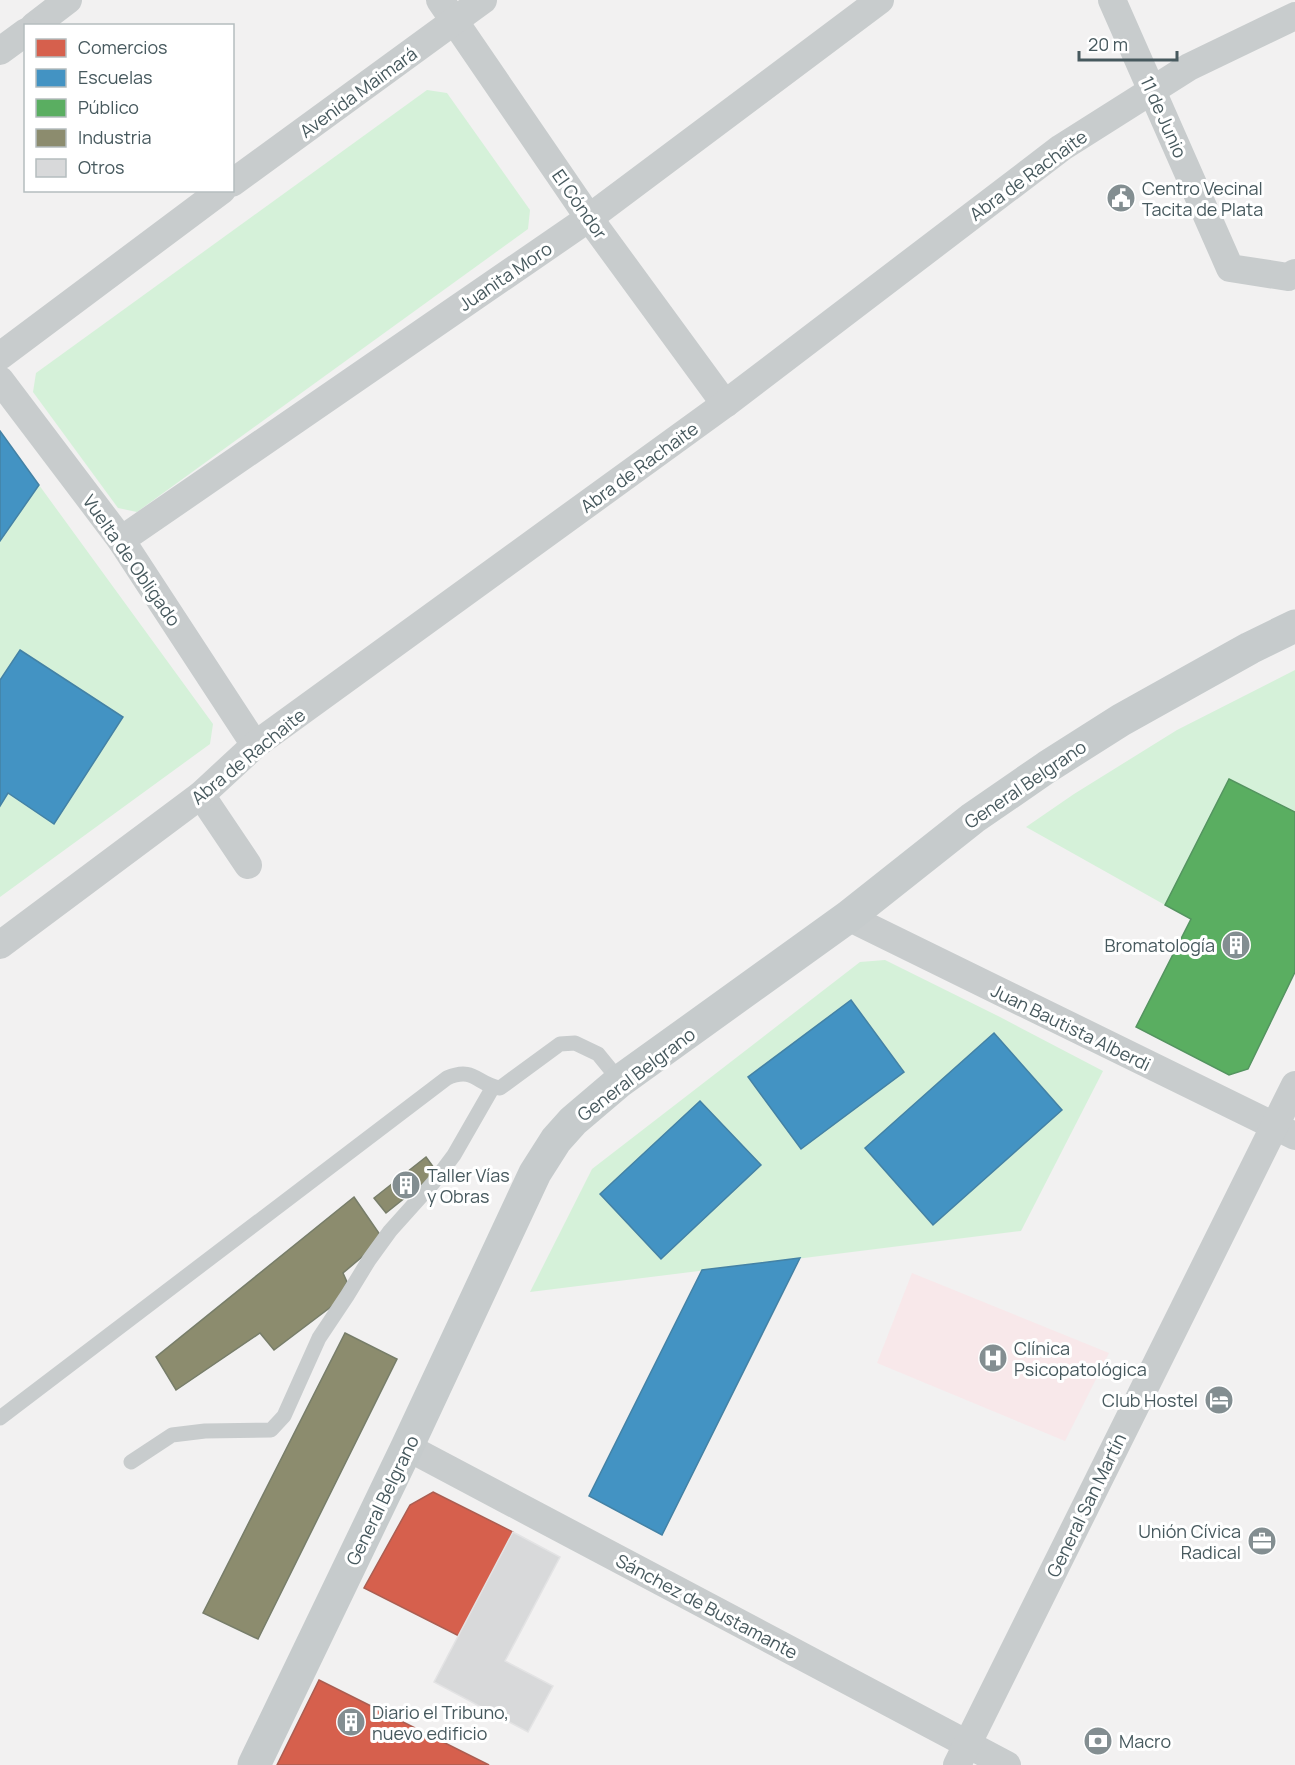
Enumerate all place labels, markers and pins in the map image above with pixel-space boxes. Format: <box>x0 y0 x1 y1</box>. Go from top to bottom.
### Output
place label: Centro Vecinal Tacita de Plata <box>1142 176 1263 221</box>
public building icon: Centro Vecinal Tacita de Plata <box>1105 182 1137 214</box>
building icon: Bromatología <box>1220 929 1252 961</box>
place label: Bromatología <box>1105 933 1215 957</box>
place label: Taller Vías y Obras <box>427 1163 510 1208</box>
building icon: Taller Vías y Obras <box>390 1169 422 1201</box>
place label: Clínica Psicopatológica <box>1014 1336 1147 1381</box>
hospital icon: Clínica Psicopatológica <box>977 1342 1009 1374</box>
hotel icon: Club Hostel <box>1203 1384 1235 1416</box>
place label: Club Hostel <box>1102 1388 1198 1412</box>
place label: Unión Cívica Radical <box>1138 1519 1241 1564</box>
office icon: Unión Cívica Radical <box>1246 1525 1278 1557</box>
place label: Diario el Tribuno, nuevo edificio <box>372 1700 509 1745</box>
building icon: Diario el Tribuno, nuevo edificio <box>335 1706 367 1738</box>
bank icon: Macro <box>1082 1725 1114 1757</box>
place label: Macro <box>1119 1729 1171 1753</box>

